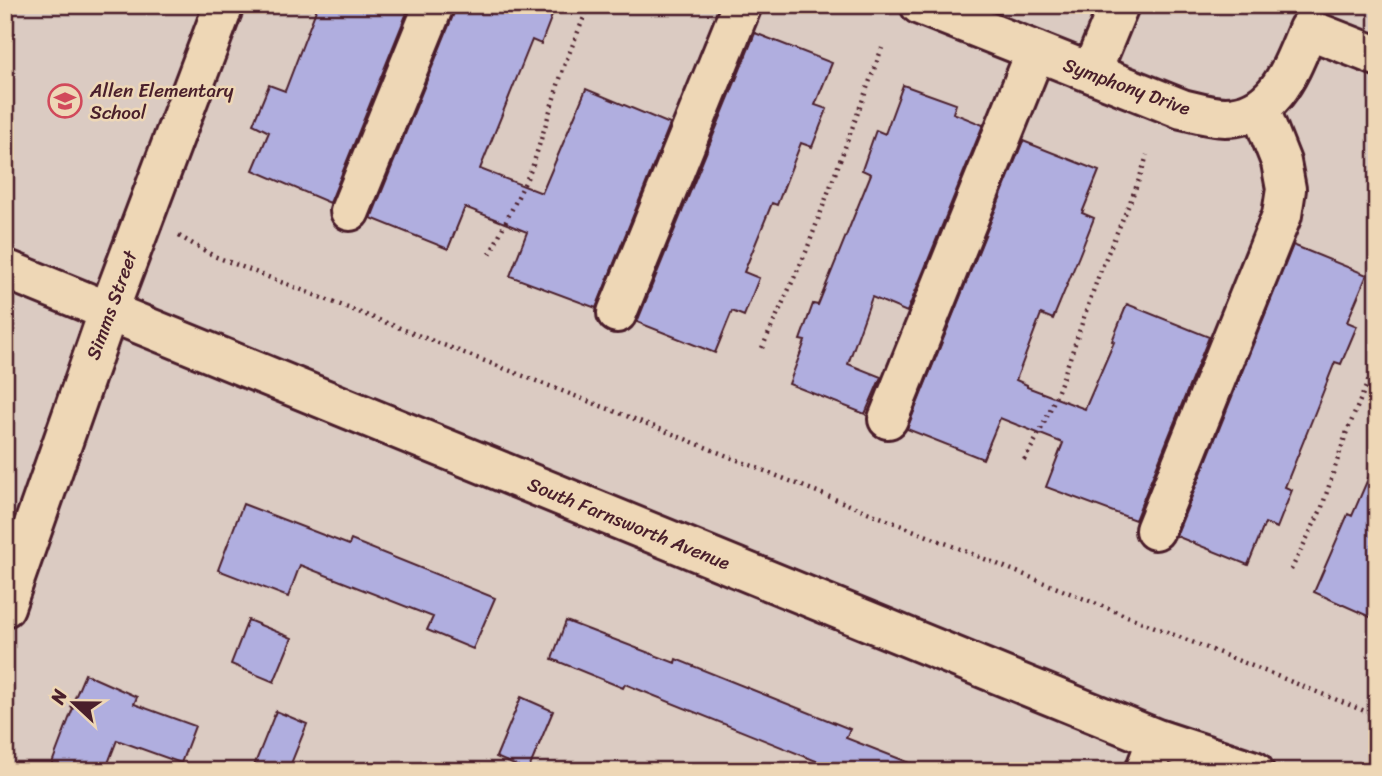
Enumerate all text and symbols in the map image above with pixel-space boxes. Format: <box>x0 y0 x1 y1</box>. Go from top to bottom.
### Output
street label: Symphony Drive <box>1059 48 1195 125</box>
place label: Allen Elementary School <box>89 74 234 129</box>
school or university icon: Allen Elementary School <box>46 82 84 120</box>
street label: Simms Street <box>76 245 147 365</box>
street label: South Farnsworth Avenue <box>522 468 735 579</box>
north arrow <box>38 668 108 738</box>
text: N <box>41 684 77 710</box>

